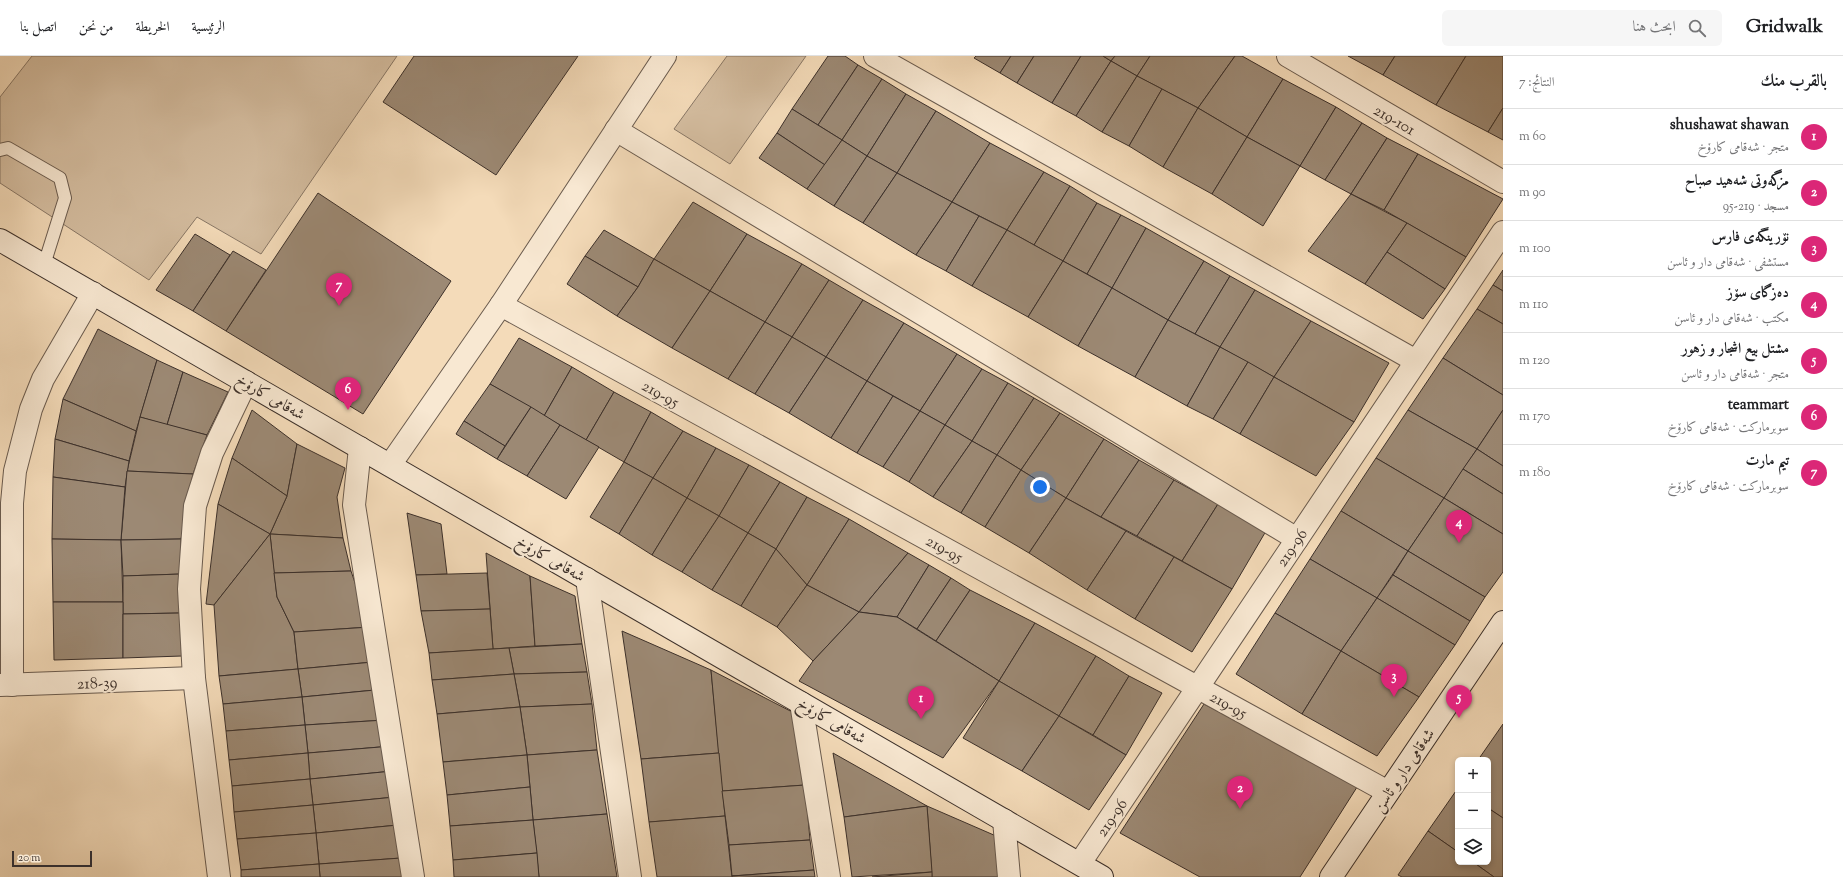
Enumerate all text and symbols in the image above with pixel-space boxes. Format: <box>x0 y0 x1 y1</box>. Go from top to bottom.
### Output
search box <box>1442 10 1722 46</box>
text: Gridwalk <box>1746 14 1823 41</box>
text: ابحث هنا <box>1632 17 1676 38</box>
icon: search <box>1686 17 1708 39</box>
text: اتصل بنا <box>20 18 57 38</box>
text: من نحن <box>79 18 113 38</box>
text: الخريطة <box>135 18 170 38</box>
text: الرئيسية <box>192 18 225 38</box>
text: بالقرب منك <box>1761 70 1827 94</box>
text: النتائج: 7 <box>1519 74 1555 92</box>
street label: 219-101 <box>1369 100 1419 143</box>
text: shushawat shawan <box>1670 115 1789 136</box>
text: 60 m <box>1519 128 1546 146</box>
text: 1 <box>1812 128 1816 146</box>
text: متجر · شەقامی کارۆخ <box>1697 139 1789 157</box>
text: مزگه‌وتی شه‌هید صباح <box>1685 171 1789 192</box>
text: 90 m <box>1519 184 1546 202</box>
text: 2 <box>1811 184 1817 202</box>
text: مسجد · 219-95 <box>1723 198 1789 216</box>
text: نۆرینگەی فارس <box>1711 227 1789 248</box>
text: 100 m <box>1519 240 1551 258</box>
text: 3 <box>1811 240 1817 258</box>
text: مستشفى · شەقامی دار و ئاسن <box>1667 254 1789 272</box>
pin: 7 <box>326 273 352 306</box>
text: دەزگای سۆز <box>1727 283 1789 304</box>
text: 110 m <box>1519 296 1548 314</box>
text: 4 <box>1811 296 1817 314</box>
text: مكتب · شەقامی دار و ئاسن <box>1674 310 1789 328</box>
text: مشتل بيع اشجار و زهور <box>1682 339 1789 360</box>
text: 120 m <box>1519 352 1550 370</box>
text: 5 <box>1812 352 1816 370</box>
text: متجر · شەقامی دار و ئاسن <box>1681 366 1789 384</box>
street label: شەقامی کارۆخ <box>230 369 309 428</box>
street label: 219-95 <box>637 376 683 415</box>
pin: 6 <box>335 377 361 410</box>
text: teammart <box>1728 395 1789 416</box>
text: 170 m <box>1519 408 1550 426</box>
text: 6 <box>1811 408 1817 426</box>
text: سوبرماركت · شەقامی کارۆخ <box>1668 419 1789 437</box>
text: تيم مارت <box>1745 451 1789 472</box>
text: 180 m <box>1519 464 1550 482</box>
text: 7 <box>1811 464 1817 482</box>
your location <box>1030 477 1050 497</box>
text: سوبرماركت · شەقامی کارۆخ <box>1668 478 1789 496</box>
pin: 4 <box>1446 510 1472 543</box>
street label: 219-96 <box>1272 525 1314 572</box>
street label: شەقامی کارۆخ <box>510 531 589 590</box>
street label: 219-95 <box>921 531 967 570</box>
pin: 3 <box>1381 664 1407 697</box>
street label: 218-39 <box>76 672 118 697</box>
pin: 5 <box>1446 685 1472 718</box>
pin: 1 <box>908 686 934 719</box>
street label: 219-95 <box>1205 687 1251 726</box>
street label: شەقامی کارۆخ <box>791 693 870 752</box>
street label: شەقامی دار و ئاسن <box>1369 725 1442 818</box>
map controls <box>1455 757 1491 865</box>
button: + <box>1455 757 1491 793</box>
pin: 2 <box>1227 776 1253 809</box>
button: − <box>1455 793 1491 829</box>
street label: 219-96 <box>1092 795 1134 842</box>
button: layers <box>1455 829 1491 865</box>
scale bar <box>12 849 92 868</box>
text: 20 m <box>18 850 40 866</box>

